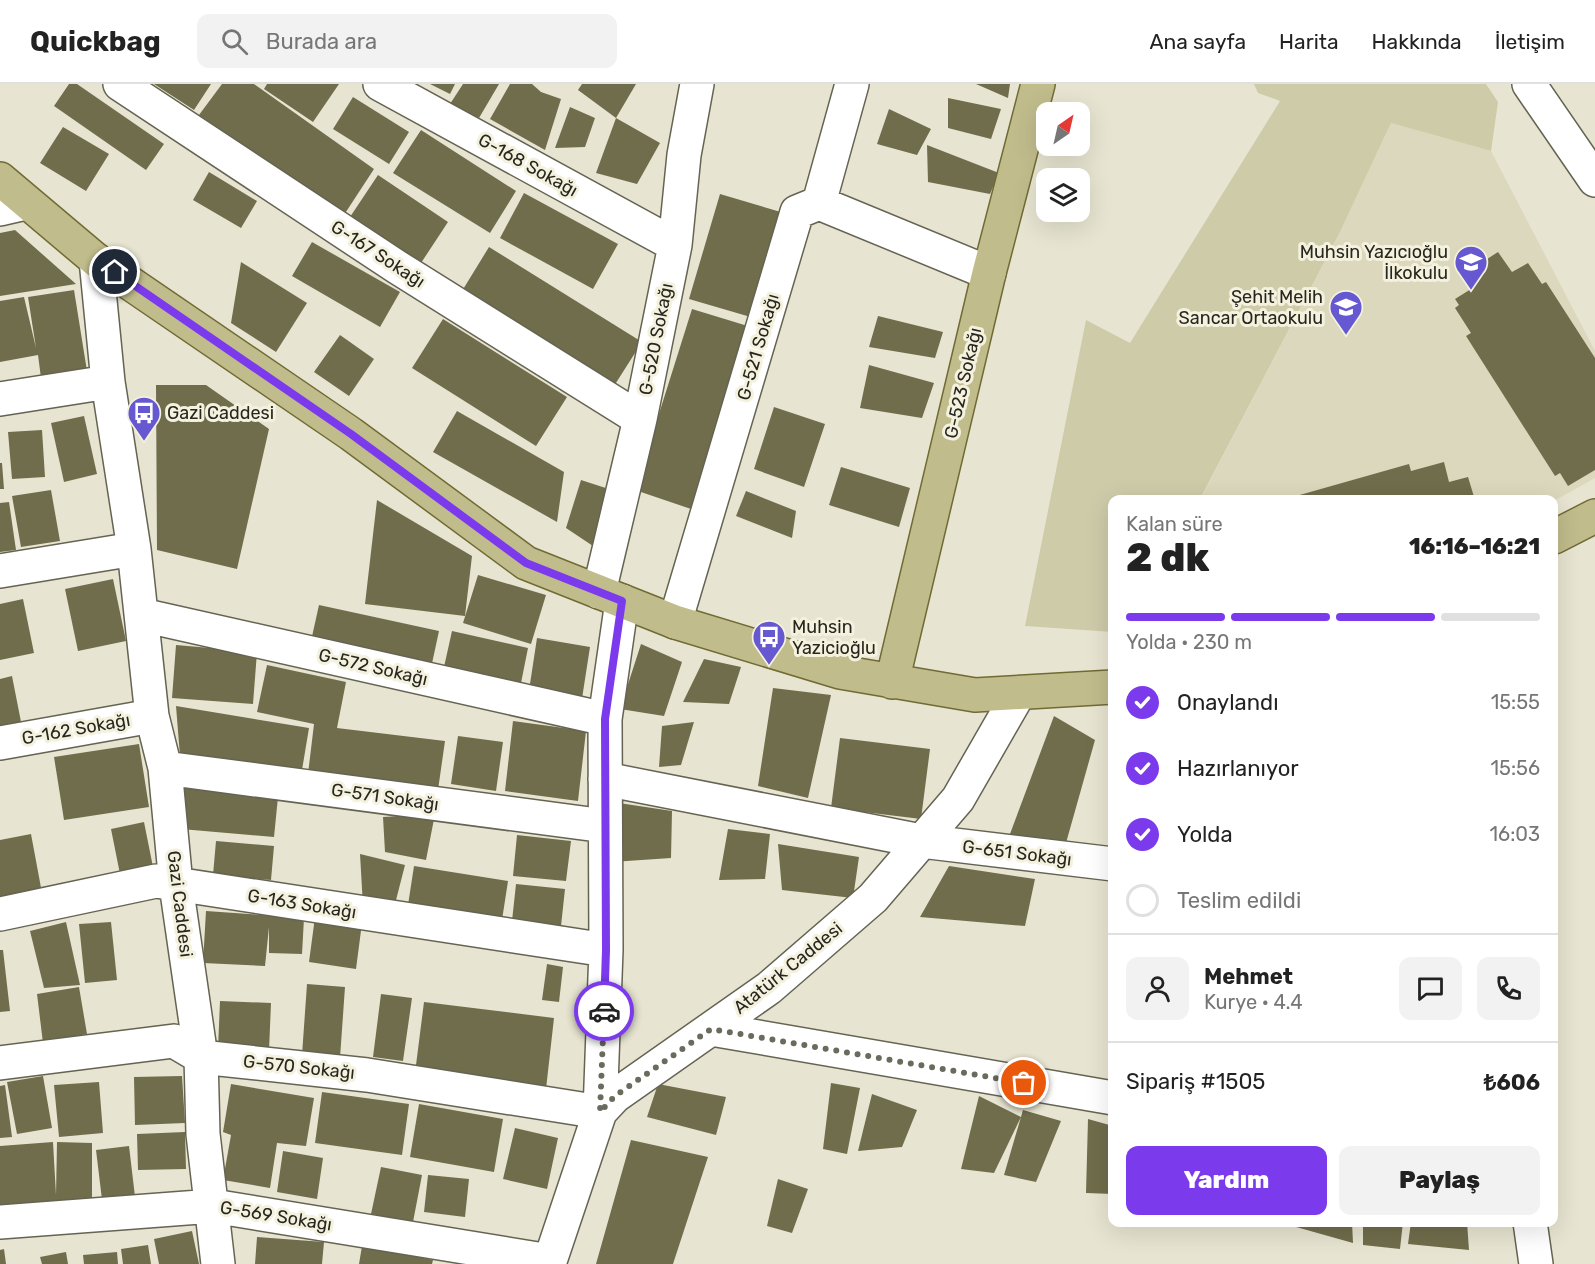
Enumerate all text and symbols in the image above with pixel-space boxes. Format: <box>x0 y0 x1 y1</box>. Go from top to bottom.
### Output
search box <box>197 14 617 68</box>
text: Quickbag <box>30 25 161 58</box>
icon: search <box>218 25 251 58</box>
text: Burada ara <box>266 28 377 55</box>
text: Ana sayfa <box>1149 29 1246 54</box>
text: Harita <box>1279 29 1339 54</box>
text: Hakkında <box>1372 29 1462 54</box>
text: İletişim <box>1495 29 1565 54</box>
north arrow <box>1036 102 1090 156</box>
map controls <box>1036 102 1090 222</box>
street label: G-168 Sokağı <box>474 129 582 201</box>
button: layers <box>1036 168 1090 222</box>
street label: G-167 Sokağı <box>327 215 429 293</box>
place label: Muhsin Yazıcıoğlu İlkokulu <box>1300 241 1448 284</box>
school or university icon: Muhsin Yazıcıoğlu İlkokulu <box>1453 244 1489 291</box>
pin <box>89 246 140 297</box>
icon: home <box>98 255 131 288</box>
street label: G-520 Sokağı <box>634 281 678 397</box>
place label: Şehit Melih Sancar Ortaokulu <box>1179 286 1323 329</box>
school or university icon: Şehit Melih Sancar Ortaokulu <box>1328 289 1364 336</box>
street label: G-521 Sokağı <box>732 291 784 403</box>
street label: G-523 Sokağı <box>940 325 986 441</box>
bus stop icon: Gazi Caddesi <box>126 395 162 442</box>
place label: Gazi Caddesi <box>167 402 274 424</box>
text: Kalan süre <box>1126 512 1223 536</box>
text: 16:16–16:21 <box>1409 533 1540 560</box>
text: 2 dk <box>1126 535 1209 581</box>
place label: Muhsin Yazicioğlu <box>792 616 876 659</box>
bus stop icon: Muhsin Yazicioğlu <box>751 619 787 666</box>
text: Yolda · 230 m <box>1126 630 1252 654</box>
street label: G-572 Sokağı <box>316 644 430 690</box>
icon: check <box>1126 686 1159 719</box>
text: Onaylandı <box>1177 689 1279 716</box>
text: 15:55 <box>1491 690 1540 714</box>
street label: G-162 Sokağı <box>20 709 132 749</box>
icon: check <box>1126 752 1159 785</box>
text: Hazırlanıyor <box>1177 755 1299 782</box>
text: 15:56 <box>1491 756 1540 780</box>
street label: G-571 Sokağı <box>330 779 440 815</box>
icon: check <box>1126 818 1159 851</box>
text: Yolda <box>1177 821 1233 848</box>
text: 16:03 <box>1490 822 1540 846</box>
street label: G-651 Sokağı <box>961 835 1073 871</box>
street label: Gazi Caddesi <box>163 850 197 958</box>
street label: G-163 Sokağı <box>246 885 358 923</box>
text: Teslim edildi <box>1177 887 1301 914</box>
street label: Atatürk Caddesi <box>729 917 847 1019</box>
button: person <box>1126 957 1189 1020</box>
button: chat <box>1399 957 1462 1020</box>
button: phone <box>1477 957 1540 1020</box>
text: Mehmet <box>1204 963 1293 990</box>
courier <box>574 981 634 1041</box>
text: Kurye · 4.4 <box>1204 990 1303 1014</box>
icon: car <box>588 995 621 1028</box>
street label: G-570 Sokağı <box>242 1050 356 1084</box>
pin <box>998 1057 1049 1108</box>
icon: bag <box>1007 1066 1040 1099</box>
text: Sipariş #1505 <box>1126 1068 1265 1095</box>
text: ₺606 <box>1484 1069 1540 1096</box>
button: Yardım <box>1126 1146 1327 1215</box>
button: Paylaş <box>1339 1146 1540 1215</box>
street label: G-569 Sokağı <box>218 1196 334 1236</box>

